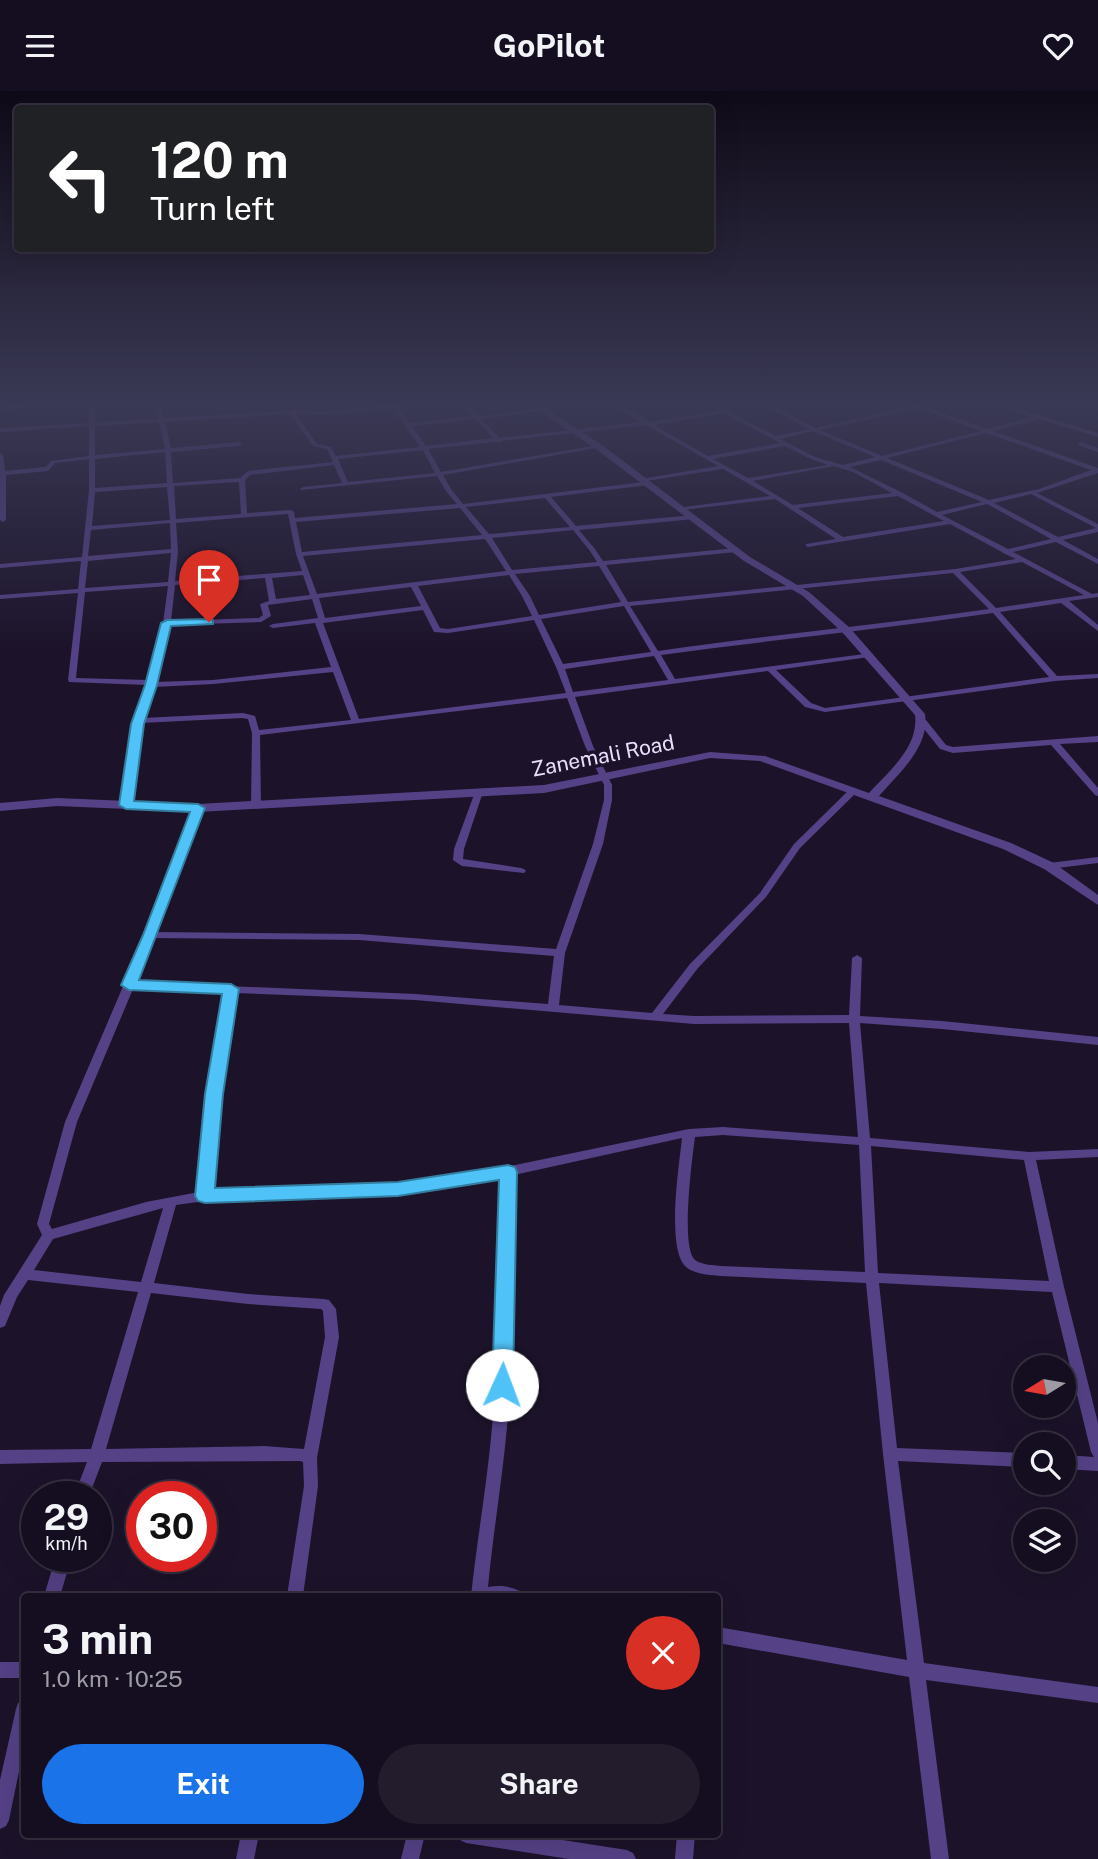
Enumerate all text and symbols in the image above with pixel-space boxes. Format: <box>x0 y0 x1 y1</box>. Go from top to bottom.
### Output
icon: menu <box>21 27 59 65</box>
text: GoPilot <box>493 27 605 64</box>
icon: heart <box>1039 27 1077 65</box>
text: 120 m <box>150 131 289 189</box>
icon: left <box>35 133 126 224</box>
text: Turn left <box>150 190 275 227</box>
pin <box>179 550 239 622</box>
icon: arrive <box>190 561 228 599</box>
street label: Zanemali Road <box>529 729 677 782</box>
position arrow <box>465 1348 539 1422</box>
north arrow <box>1013 1355 1076 1417</box>
map controls <box>1013 1355 1076 1572</box>
button: search <box>1013 1432 1076 1495</box>
speed limit sign: 30 <box>126 1481 217 1572</box>
text: 29 <box>44 1497 89 1538</box>
button: layers <box>1013 1509 1076 1572</box>
text: km/h <box>45 1533 88 1554</box>
text: 3 min <box>42 1614 153 1663</box>
button: close <box>626 1616 700 1690</box>
text: 1.0 km · 10:25 <box>42 1665 183 1692</box>
button: Exit <box>42 1744 364 1824</box>
button: Share <box>378 1744 700 1824</box>

